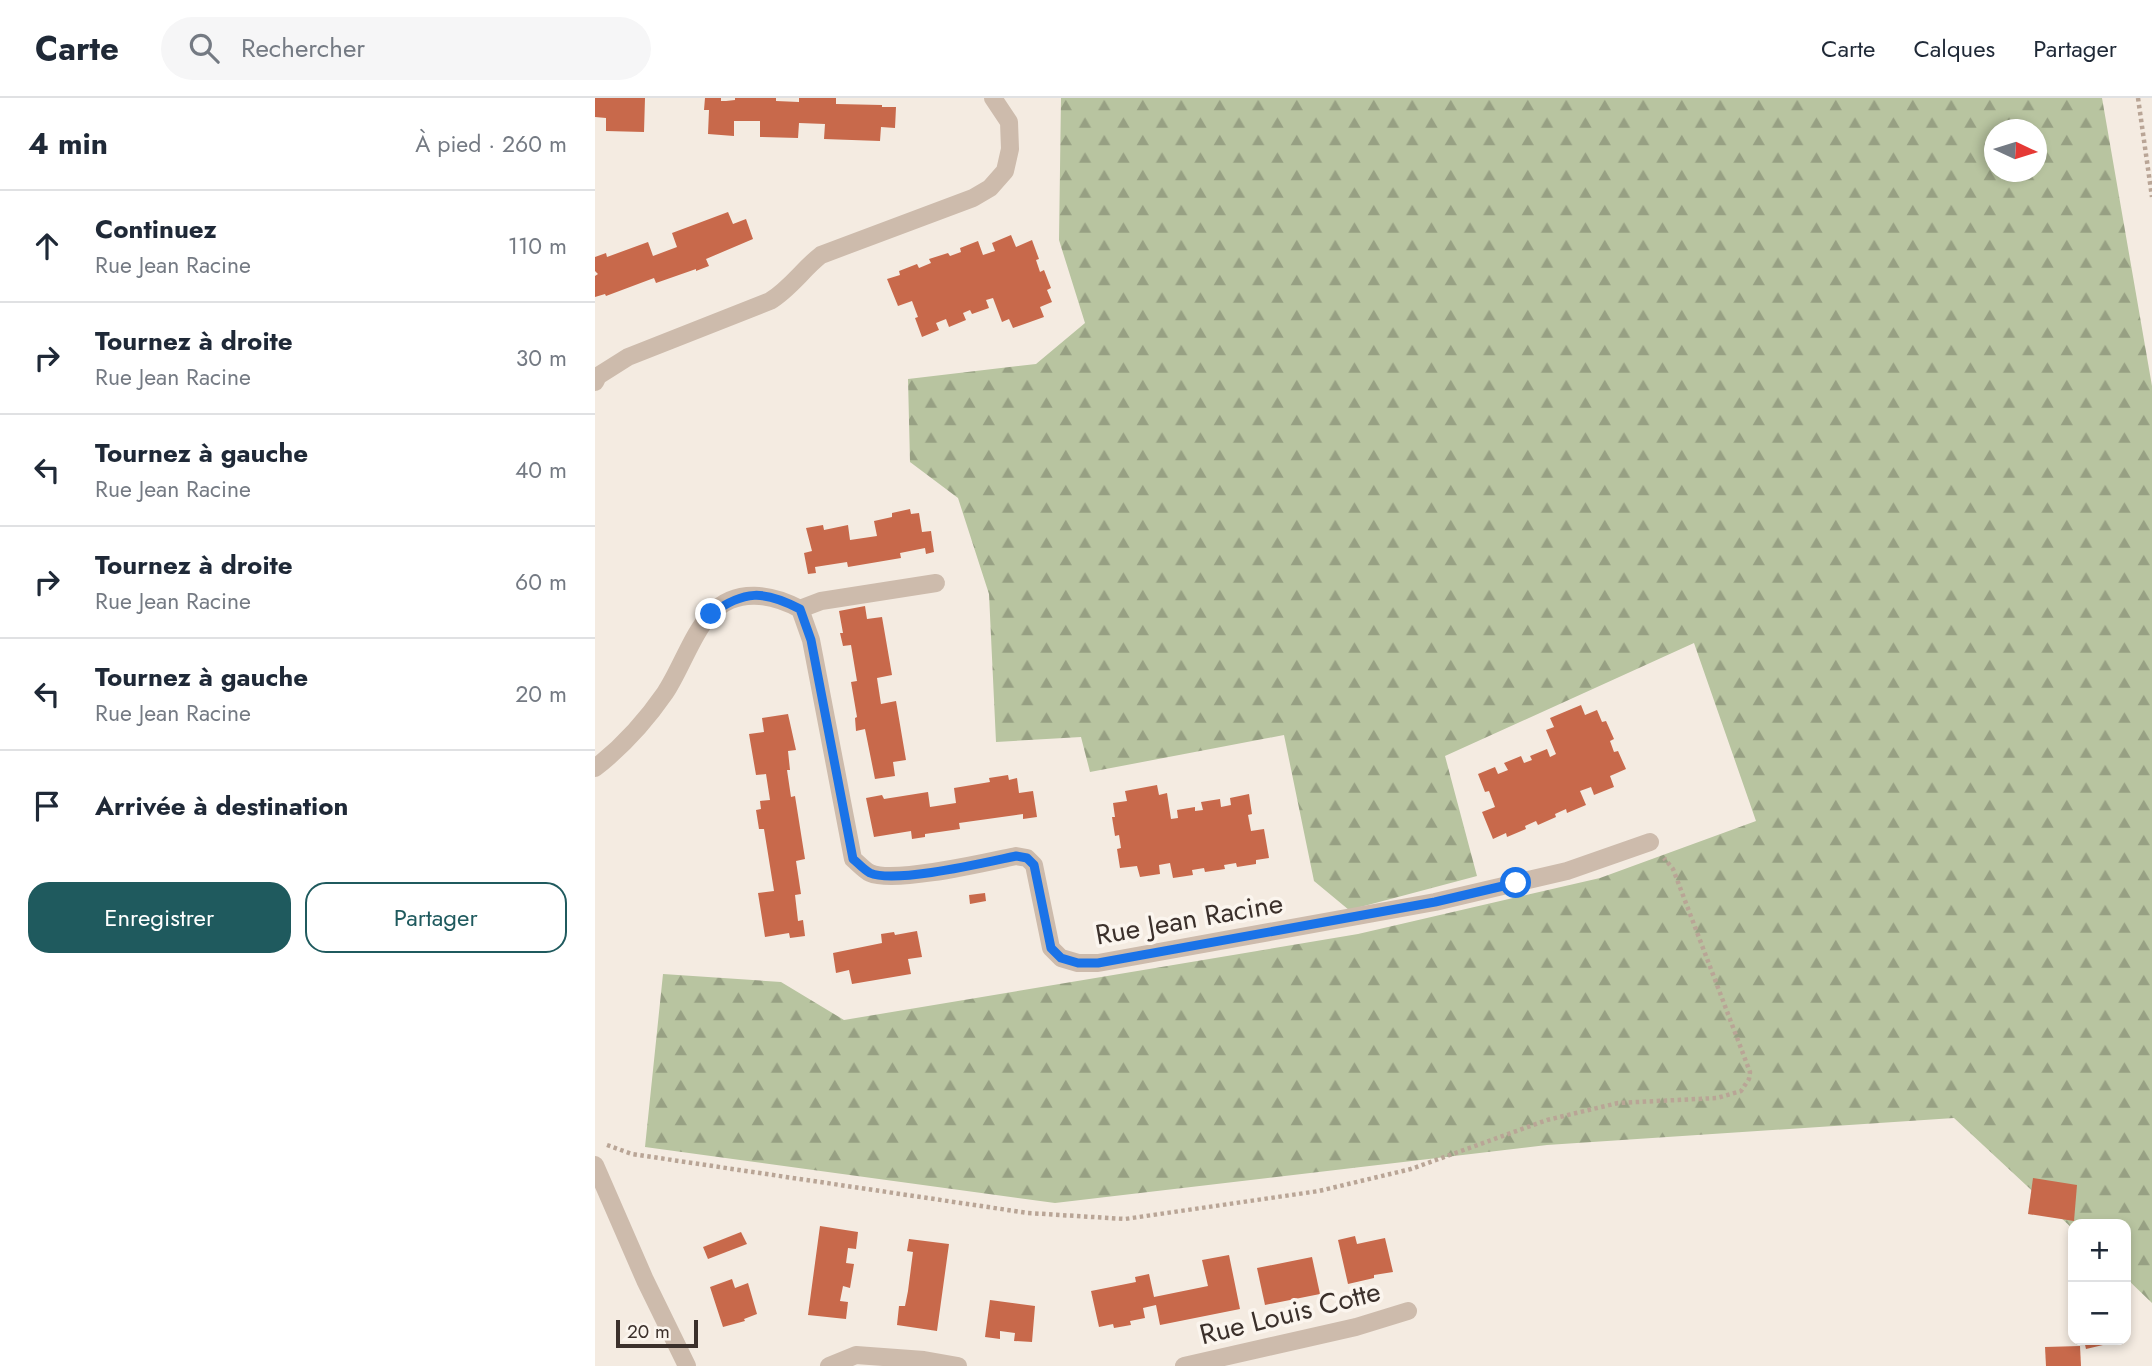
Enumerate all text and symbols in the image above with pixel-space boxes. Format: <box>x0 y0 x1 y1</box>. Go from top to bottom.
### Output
search box <box>161 17 651 80</box>
text: Carte <box>35 25 119 72</box>
icon: search <box>185 29 223 67</box>
text: Rechercher <box>241 29 365 67</box>
text: Carte <box>1821 31 1875 66</box>
text: Calques <box>1913 31 1995 66</box>
text: Partager <box>2033 31 2117 66</box>
north arrow <box>1984 119 2047 182</box>
text: 4 min <box>28 122 108 165</box>
text: À pied · 260 m <box>415 127 567 161</box>
text: Continuez <box>95 210 217 248</box>
icon: ahead <box>28 227 66 265</box>
text: 110 m <box>508 229 567 263</box>
text: Rue Jean Racine <box>95 248 251 282</box>
text: Tournez à droite <box>95 322 293 360</box>
icon: right <box>28 339 66 377</box>
text: 30 m <box>516 341 567 375</box>
text: Rue Jean Racine <box>95 360 251 394</box>
text: Tournez à gauche <box>95 434 308 472</box>
icon: left <box>28 451 66 489</box>
text: 40 m <box>515 453 567 487</box>
text: Rue Jean Racine <box>95 472 251 506</box>
text: Tournez à droite <box>95 546 293 584</box>
icon: right <box>28 563 66 601</box>
text: 60 m <box>515 565 567 599</box>
text: Rue Jean Racine <box>95 584 251 618</box>
route end <box>695 598 726 629</box>
text: Tournez à gauche <box>95 658 308 696</box>
icon: left <box>28 675 66 713</box>
text: 20 m <box>515 677 567 711</box>
text: Rue Jean Racine <box>95 696 251 730</box>
icon: arrive <box>28 787 66 825</box>
text: Arrivée à destination <box>95 787 348 825</box>
route start <box>1500 867 1531 898</box>
button: Enregistrer <box>28 882 291 953</box>
button: Partager <box>305 882 567 953</box>
street label: Rue Jean Racine <box>1092 882 1286 956</box>
map controls <box>2068 1219 2131 1345</box>
button: + <box>2068 1219 2131 1282</box>
street label: Rue Louis Cotte <box>1195 1271 1385 1355</box>
button: − <box>2068 1282 2131 1345</box>
scale bar <box>616 1317 698 1349</box>
text: 20 m <box>627 1318 670 1345</box>

